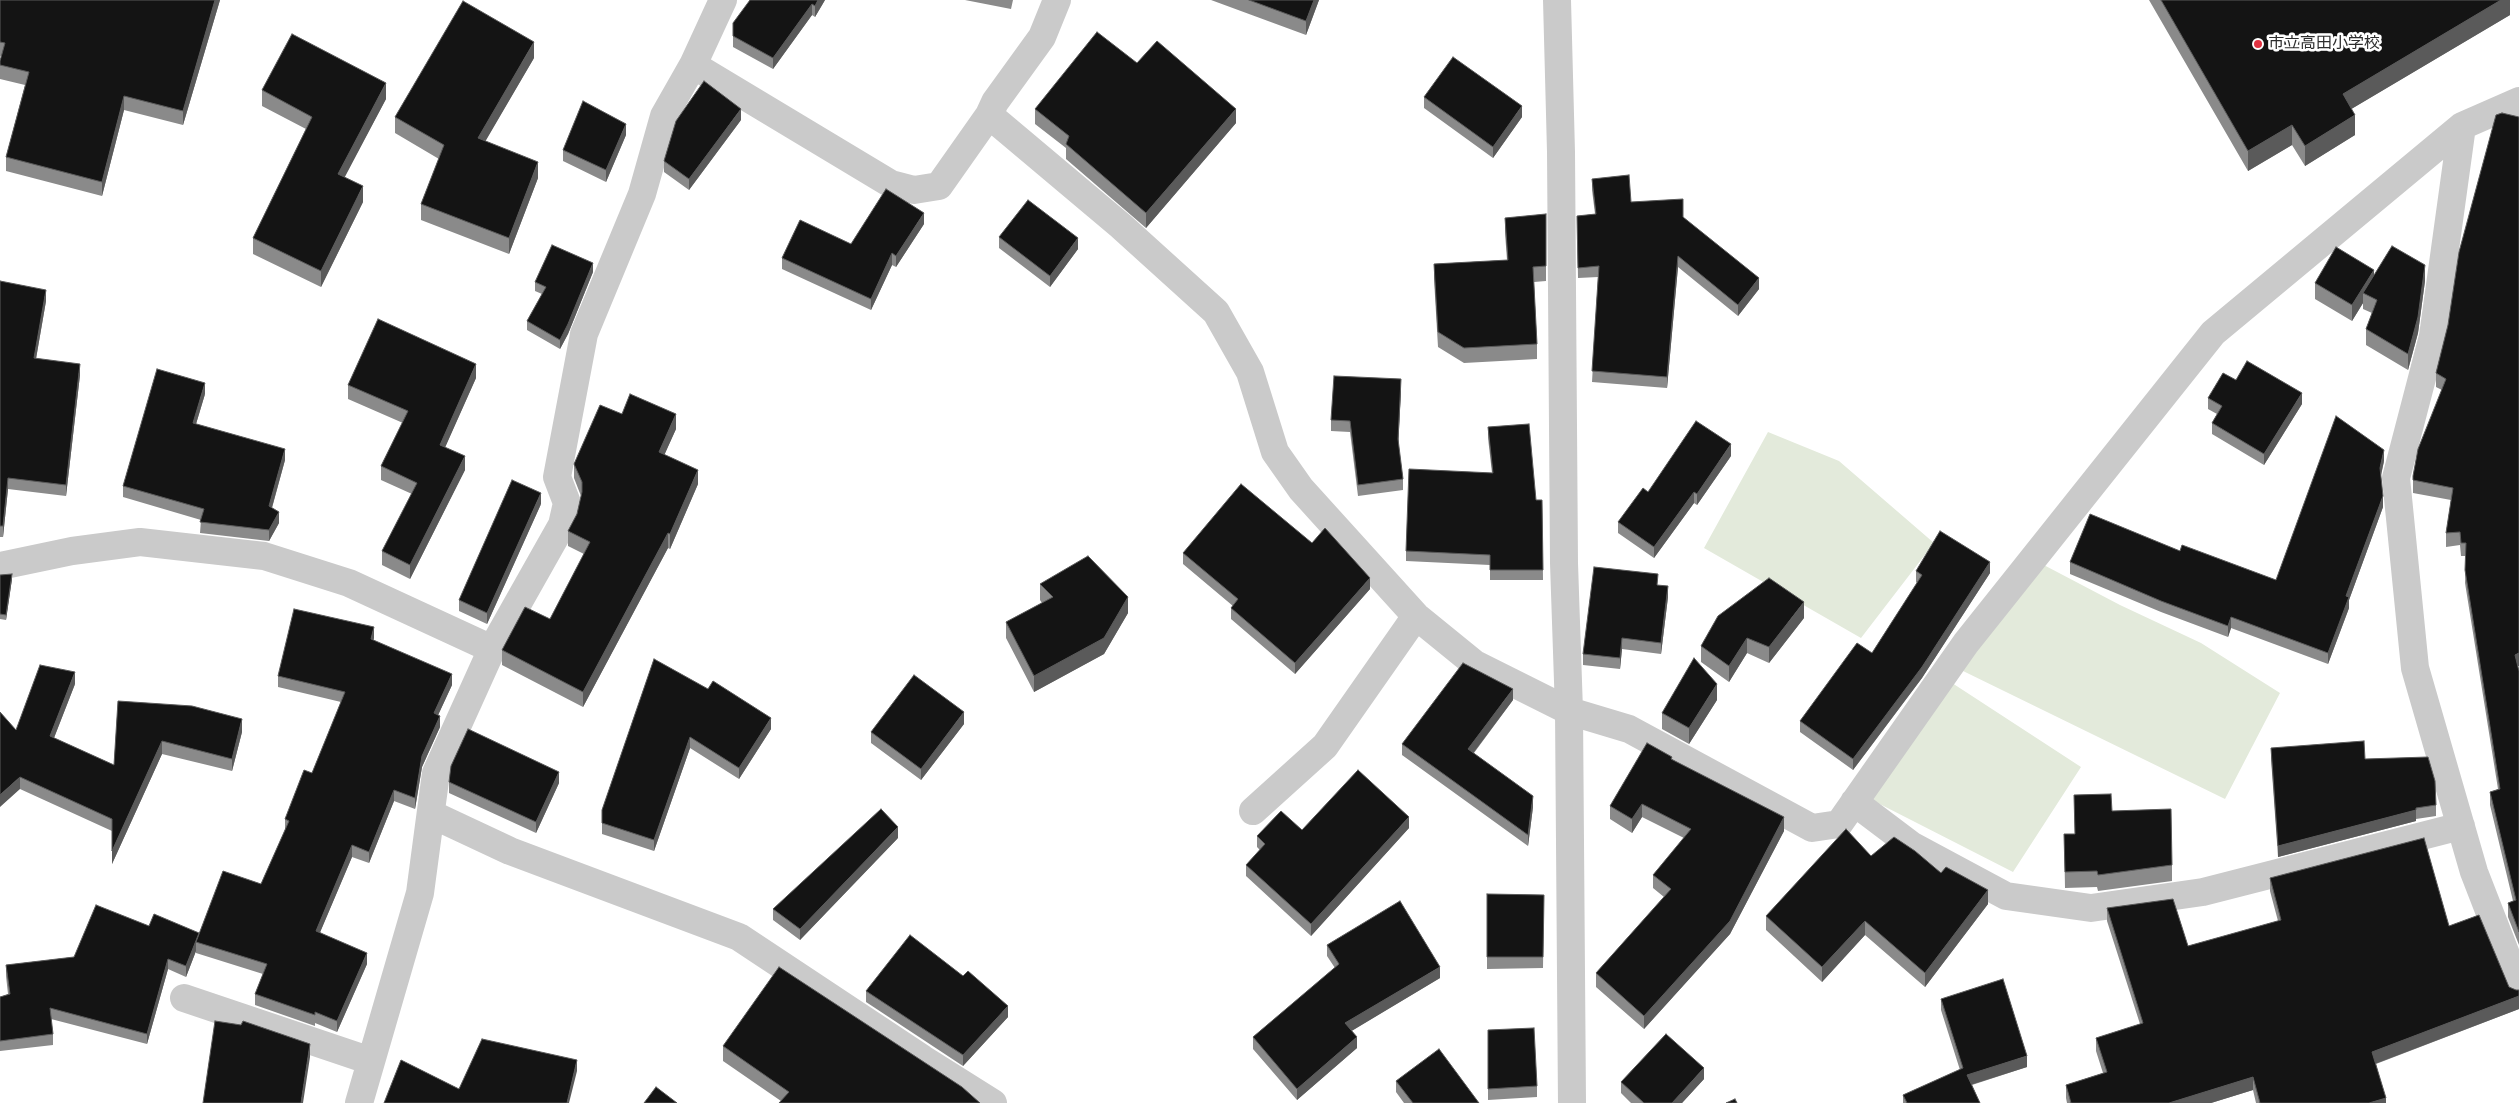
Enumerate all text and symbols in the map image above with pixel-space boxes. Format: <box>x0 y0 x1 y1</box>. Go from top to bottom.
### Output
place label: 市立高田小学校 <box>2268 34 2380 54</box>
marker: 市立高田小学校 <box>2252 38 2264 50</box>

